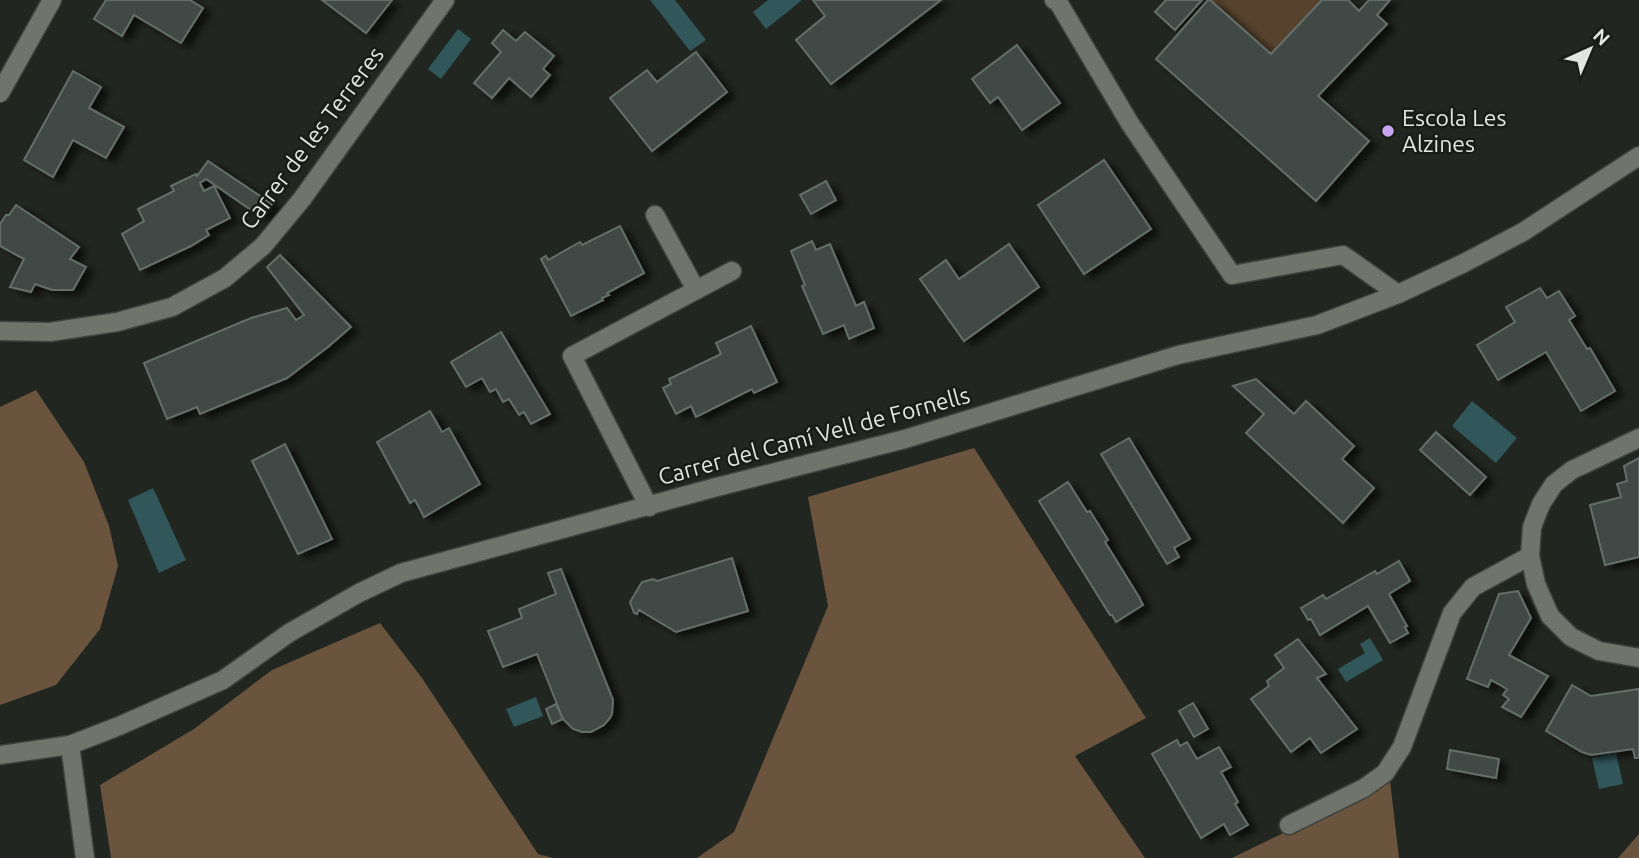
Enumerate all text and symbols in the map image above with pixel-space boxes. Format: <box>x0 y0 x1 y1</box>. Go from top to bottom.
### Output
north arrow <box>1555 14 1625 84</box>
text: N <box>1589 24 1615 50</box>
street label: Carrer de les Terreres <box>235 42 388 234</box>
place label: Escola Les Alzines <box>1402 105 1507 156</box>
marker: Escola Les Alzines <box>1380 123 1396 139</box>
street label: Carrer del Camí Vell de Fornells <box>655 382 972 489</box>

